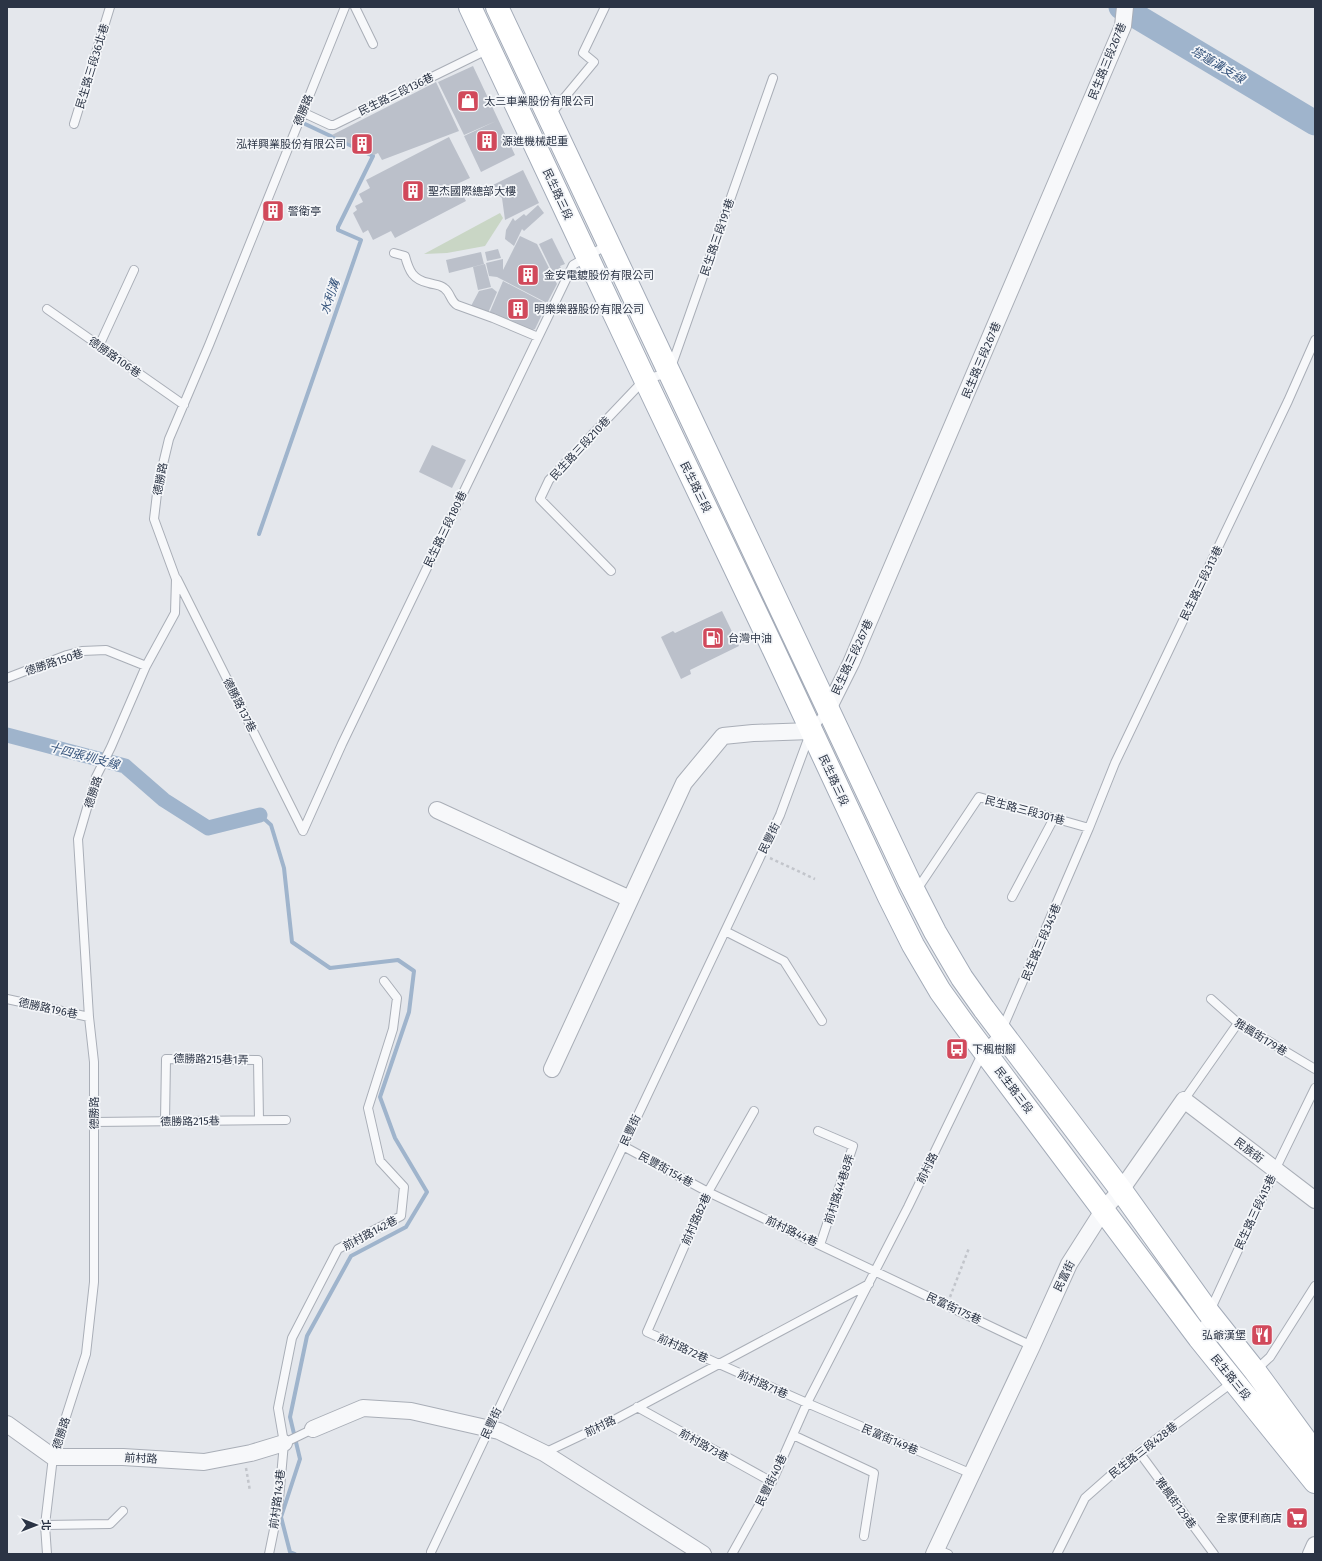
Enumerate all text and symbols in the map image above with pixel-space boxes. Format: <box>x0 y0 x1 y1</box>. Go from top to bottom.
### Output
street label: 民生路三段267巷 <box>1086 21 1129 102</box>
street label: 民生路三段36北巷 <box>73 22 112 110</box>
water label: 塔蓮溝支線 <box>1189 44 1249 87</box>
street label: 民生路三段136巷 <box>356 71 436 118</box>
shop icon: 太三車業股份有限公司 <box>455 88 481 114</box>
street label: 德勝路 <box>291 92 316 128</box>
place label: 太三車業股份有限公司 <box>484 95 594 108</box>
building icon: 源進機械起重 <box>474 128 500 154</box>
building icon: 泓祥興業股份有限公司 <box>349 131 375 157</box>
place label: 源進機械起重 <box>502 135 568 148</box>
place label: 泓祥興業股份有限公司 <box>236 138 346 151</box>
street label: 民生路三段 <box>540 167 575 222</box>
building icon: 聖杰國際總部大樓 <box>400 178 426 204</box>
place label: 聖杰國際總部大樓 <box>428 185 516 198</box>
street label: 民生路三段191巷 <box>698 197 737 278</box>
building icon: 警衛亭 <box>260 198 286 224</box>
place label: 警衛亭 <box>288 205 321 218</box>
building icon: 金安電鍍股份有限公司 <box>515 262 541 288</box>
place label: 金安電鍍股份有限公司 <box>544 269 654 282</box>
water label: 水利溝 <box>318 276 343 316</box>
building icon: 明樂樂器股份有限公司 <box>505 296 531 322</box>
place label: 明樂樂器股份有限公司 <box>534 303 644 316</box>
street label: 民生路三段267巷 <box>959 320 1003 400</box>
street label: 德勝路106巷 <box>86 335 143 380</box>
street label: 民生路三段210巷 <box>548 414 613 483</box>
street label: 民生路三段 <box>678 460 713 515</box>
street label: 德勝路 <box>151 462 170 497</box>
street label: 民生路三段180巷 <box>421 489 469 569</box>
street label: 民生路三段313巷 <box>1178 544 1225 623</box>
street label: 民生路三段267巷 <box>829 617 876 697</box>
fuel station icon: 台灣中油 <box>700 625 726 651</box>
place label: 台灣中油 <box>728 632 772 645</box>
street label: 德勝路150巷 <box>23 647 85 678</box>
street label: 德勝路137巷 <box>220 676 259 735</box>
water label: 十四張圳支線 <box>47 740 123 773</box>
street label: 民生路三段 <box>816 753 851 808</box>
street label: 德勝路 <box>82 774 105 810</box>
street label: 民生路三段301巷 <box>984 794 1066 827</box>
street label: 民豐街 <box>756 821 783 856</box>
street label: 民生路三段345巷 <box>1019 902 1064 983</box>
street label: 德勝路196巷 <box>17 996 79 1021</box>
street label: 雅楓街179巷 <box>1232 1016 1289 1059</box>
bus stop icon: 下楓樹腳 <box>944 1036 970 1062</box>
place label: 下楓樹腳 <box>972 1043 1016 1056</box>
street label: 德勝路215巷1弄 <box>173 1052 249 1067</box>
street label: 民生路三段 <box>992 1064 1035 1116</box>
street label: 德勝路 <box>88 1097 101 1130</box>
street label: 民豐街 <box>618 1113 643 1148</box>
street label: 德勝路215巷 <box>160 1114 220 1129</box>
street label: 民族街 <box>1232 1135 1266 1166</box>
street label: 民豐街154巷 <box>636 1149 695 1190</box>
street label: 前村路 <box>914 1151 941 1186</box>
street label: 前村路44巷8弄 <box>822 1153 857 1226</box>
street label: 民生路三段415巷 <box>1232 1173 1279 1252</box>
street label: 前村路82巷 <box>679 1191 714 1247</box>
street label: 前村路142巷 <box>341 1214 400 1253</box>
street label: 前村路44巷 <box>764 1214 820 1249</box>
street label: 民富街 <box>1051 1259 1078 1294</box>
street label: 民富街175巷 <box>924 1290 983 1327</box>
restaurant icon: 弘爺漢堡 <box>1249 1322 1275 1348</box>
place label: 弘爺漢堡 <box>1202 1329 1246 1342</box>
street label: 前村路72巷 <box>655 1332 710 1365</box>
street label: 民生路三段 <box>1208 1352 1253 1403</box>
street label: 前村路71巷 <box>736 1368 790 1401</box>
street label: 民豐街 <box>479 1406 504 1441</box>
street label: 前村路 <box>583 1413 618 1440</box>
street label: 德勝路 <box>50 1415 73 1451</box>
street label: 民生路三段428巷 <box>1107 1420 1180 1481</box>
street label: 民富街149巷 <box>860 1422 920 1457</box>
street label: 前村路73巷 <box>677 1427 731 1464</box>
street label: 前村路 <box>124 1451 158 1466</box>
street label: 民豐街40巷 <box>753 1452 790 1508</box>
street label: 前村路143巷 <box>267 1469 288 1530</box>
street label: 雅楓街129巷 <box>1153 1475 1198 1531</box>
north arrow <box>16 1505 56 1545</box>
supermarket icon: 全家便利商店 <box>1284 1505 1310 1531</box>
place label: 全家便利商店 <box>1216 1512 1282 1525</box>
text: 北 <box>39 1520 52 1531</box>

